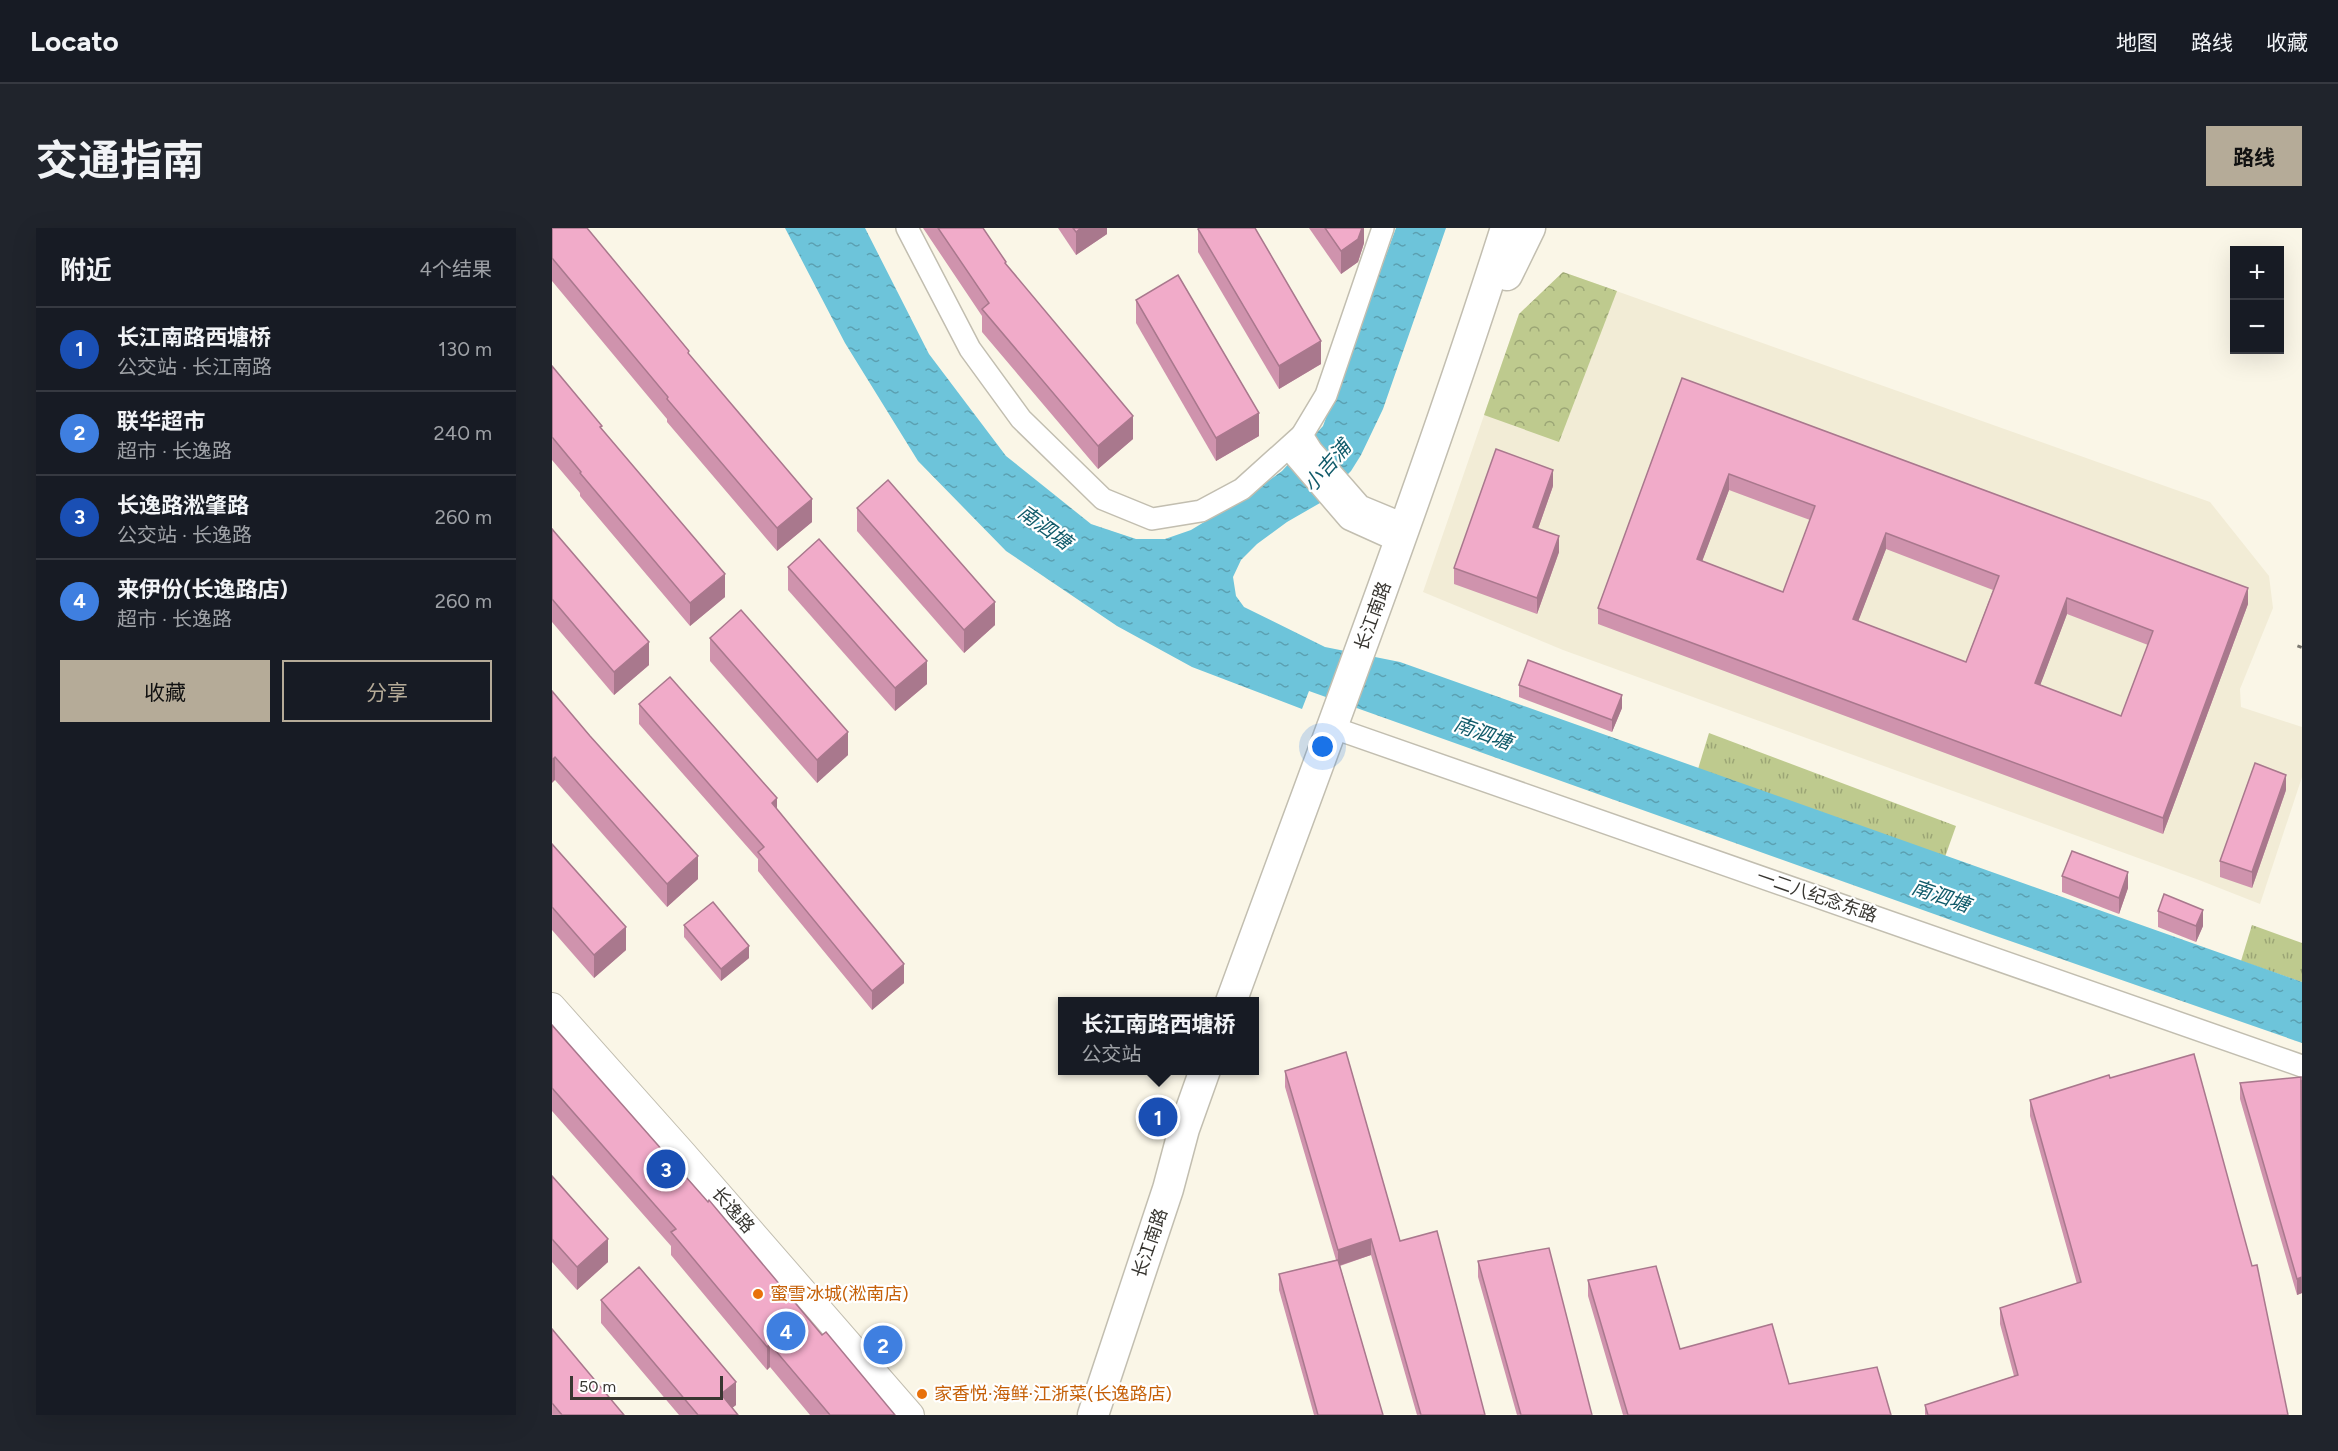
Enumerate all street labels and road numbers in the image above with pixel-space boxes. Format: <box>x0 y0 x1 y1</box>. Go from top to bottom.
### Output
street label: 长江南路 <box>1350 578 1396 654</box>
street label: 一二八纪念东路 <box>1754 865 1880 927</box>
street label: 长逸路 <box>707 1182 759 1238</box>
street label: 长江南路 <box>1128 1205 1172 1281</box>

